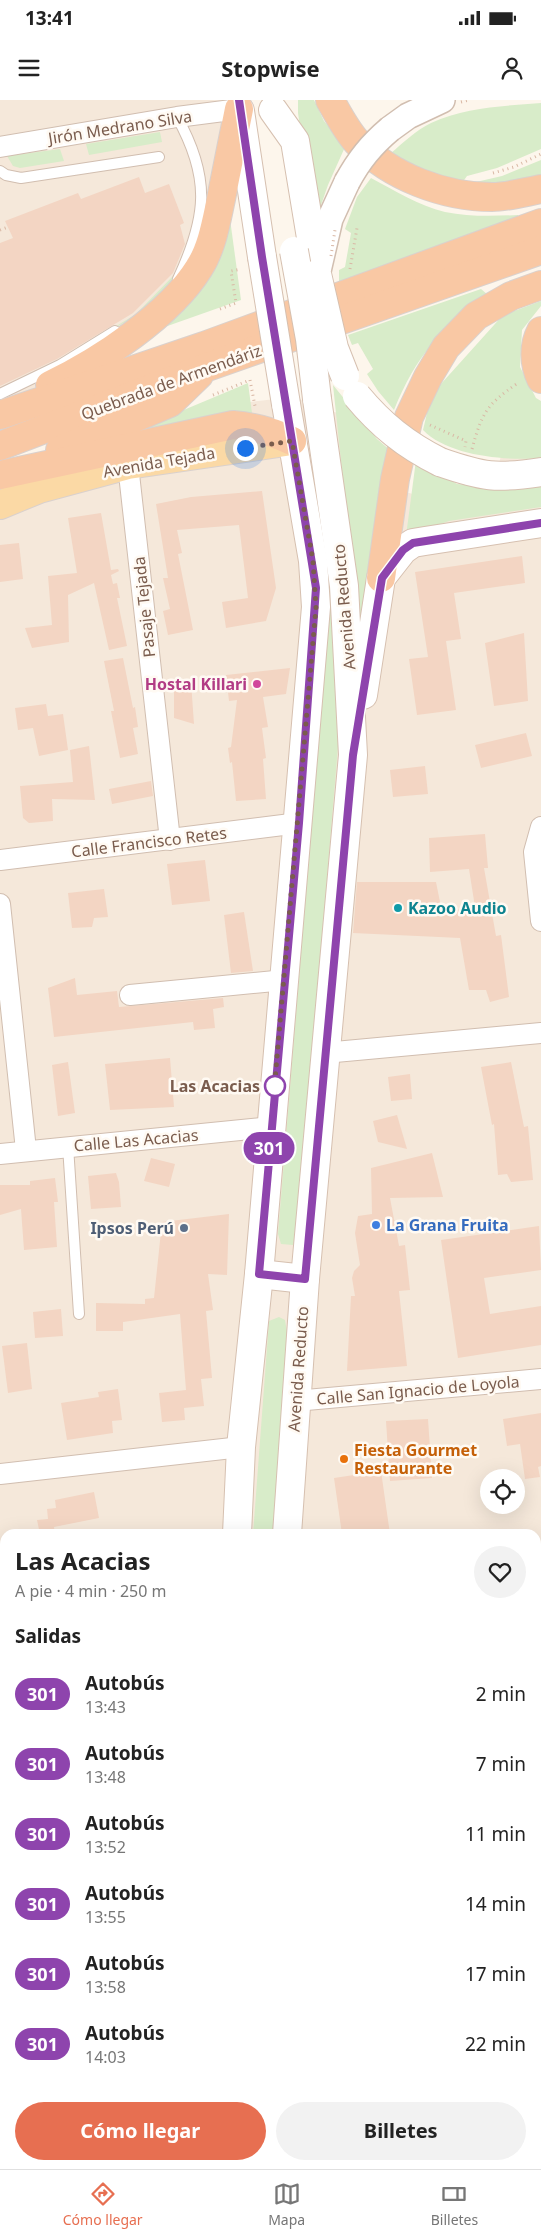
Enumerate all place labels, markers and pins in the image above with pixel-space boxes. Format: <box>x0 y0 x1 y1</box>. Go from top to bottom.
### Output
place label: Hostal Killari <box>145 673 247 695</box>
marker: Hostal Killari <box>251 678 263 690</box>
place label: Kazoo Audio <box>408 897 507 919</box>
marker: Kazoo Audio <box>392 902 404 914</box>
place label: Las Acacias <box>170 1075 260 1097</box>
marker: Las Acacias <box>264 1075 286 1097</box>
place label: La Grana Fruita <box>386 1214 508 1236</box>
place label: Ipsos Perú <box>90 1217 174 1239</box>
marker: La Grana Fruita <box>370 1219 382 1231</box>
marker: Ipsos Perú <box>178 1222 190 1234</box>
place label: Fiesta Gourmet Restaurante <box>354 1439 477 1479</box>
marker: Fiesta Gourmet Restaurante <box>338 1453 350 1465</box>

